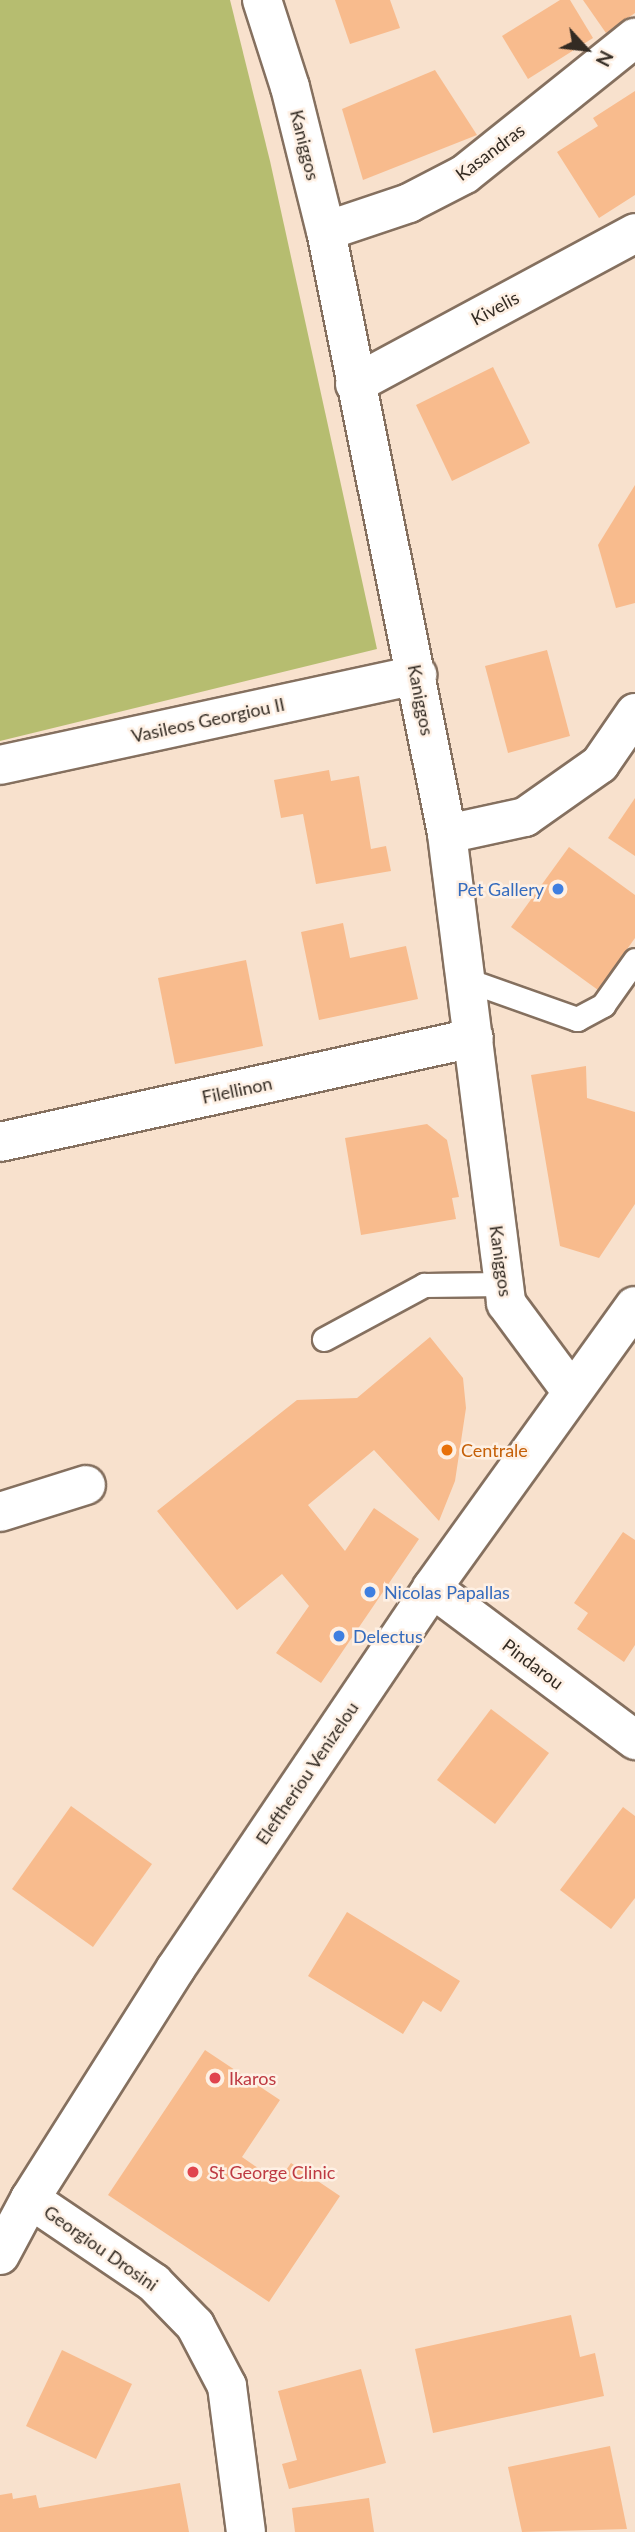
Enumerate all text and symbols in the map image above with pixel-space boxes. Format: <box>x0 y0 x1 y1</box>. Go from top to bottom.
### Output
north arrow <box>551 14 621 84</box>
text: N <box>592 47 619 70</box>
street label: Kaniggos <box>286 108 324 182</box>
street label: Kasandras <box>451 119 529 185</box>
street label: Kivelis <box>467 286 523 330</box>
street label: Kaniggos <box>404 663 438 737</box>
street label: Vasileos Georgiou II <box>129 693 287 747</box>
place label: Pet Gallery <box>457 878 544 900</box>
marker: Pet Gallery <box>550 881 566 897</box>
street label: Filellinon <box>200 1072 274 1108</box>
street label: Kaniggos <box>485 1224 517 1298</box>
place label: Centrale <box>461 1439 528 1461</box>
marker: Centrale <box>439 1442 455 1458</box>
place label: Nicolas Papallas <box>384 1581 510 1603</box>
marker: Nicolas Papallas <box>362 1584 378 1600</box>
place label: Delectus <box>353 1625 423 1647</box>
marker: Delectus <box>331 1628 347 1644</box>
street label: Pindarou <box>498 1634 568 1694</box>
street label: Eleftheriou Venizelou <box>251 1697 363 1849</box>
place label: Ikaros <box>229 2067 276 2089</box>
marker: Ikaros <box>207 2070 223 2086</box>
place label: St George Clinic <box>209 2161 335 2183</box>
marker: St George Clinic <box>183 2162 203 2182</box>
street label: Georgiou Drosini <box>40 2201 162 2295</box>

